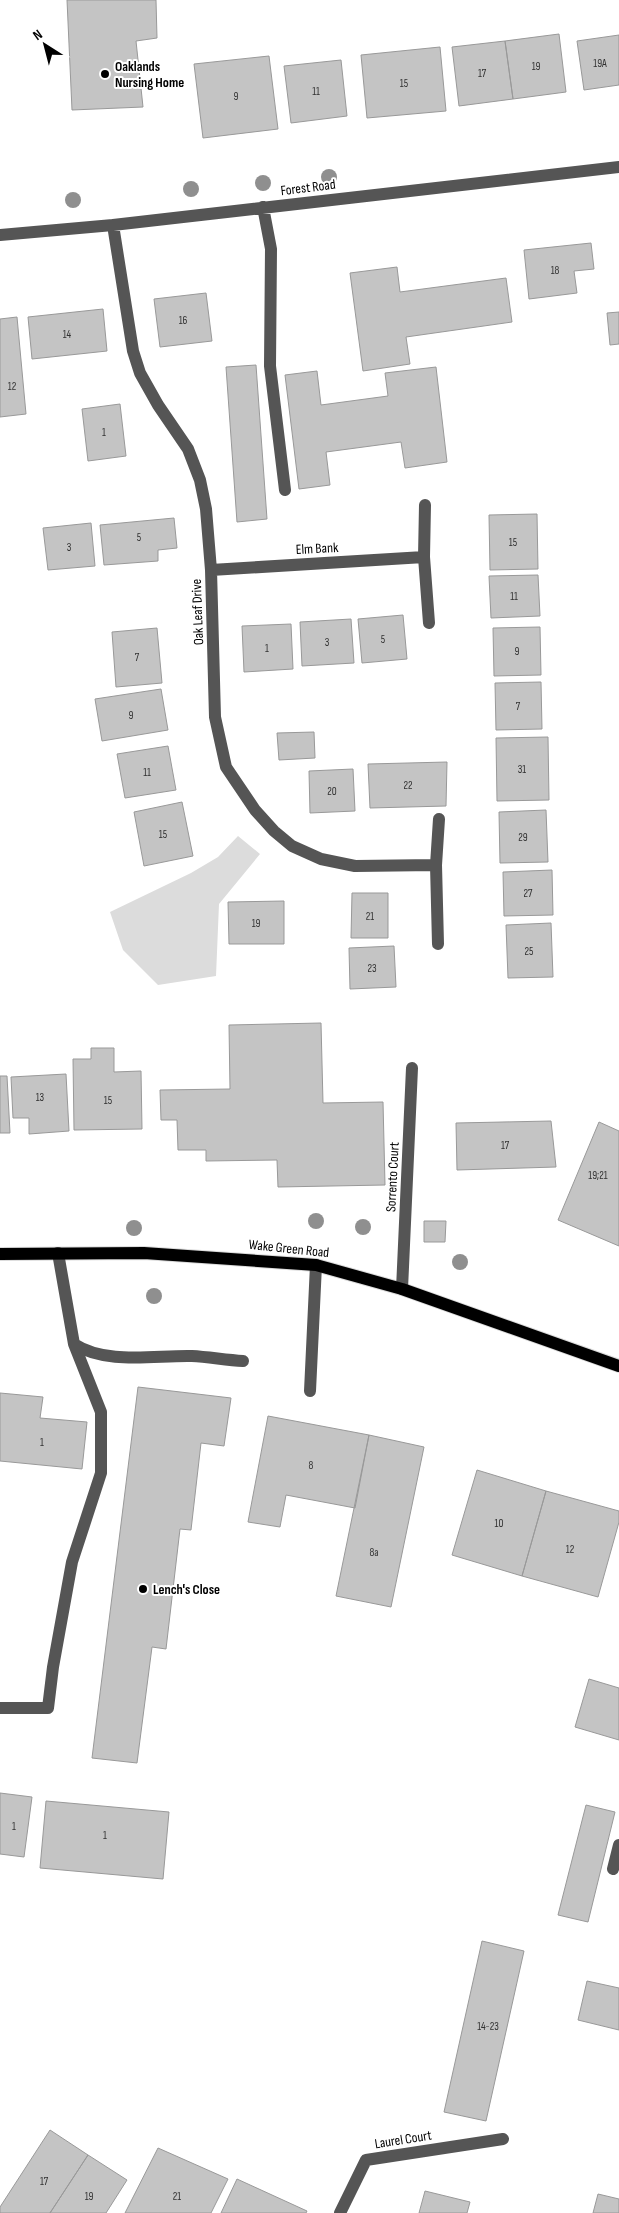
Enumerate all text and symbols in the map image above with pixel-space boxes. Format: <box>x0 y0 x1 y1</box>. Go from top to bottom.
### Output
north arrow <box>20 20 70 70</box>
text: N <box>30 26 46 44</box>
house number: 19A <box>593 57 607 70</box>
place label: Oaklands Nursing Home <box>115 58 184 91</box>
house number: 19 <box>532 60 540 73</box>
house number: 17 <box>478 67 487 80</box>
marker: Oaklands Nursing Home <box>99 68 111 80</box>
house number: 15 <box>400 77 408 90</box>
house number: 11 <box>312 85 320 98</box>
house number: 9 <box>234 90 239 103</box>
street label: Forest Road <box>280 176 337 199</box>
house number: 18 <box>551 264 560 277</box>
house number: 16 <box>179 314 188 327</box>
house number: 14 <box>63 328 72 341</box>
house number: 12 <box>8 380 17 393</box>
house number: 1 <box>102 426 106 439</box>
house number: 5 <box>137 531 141 544</box>
house number: 15 <box>509 536 517 549</box>
street label: Elm Bank <box>295 539 339 558</box>
house number: 3 <box>67 541 72 554</box>
street label: Oak Leaf Drive <box>188 578 207 646</box>
house number: 11 <box>510 590 518 603</box>
house number: 5 <box>381 633 385 646</box>
house number: 3 <box>325 636 330 649</box>
house number: 1 <box>265 642 269 655</box>
house number: 9 <box>515 645 520 658</box>
house number: 7 <box>135 651 140 664</box>
house number: 7 <box>516 700 521 713</box>
house number: 9 <box>129 709 134 722</box>
house number: 31 <box>518 763 526 776</box>
house number: 11 <box>143 766 151 779</box>
house number: 22 <box>403 779 413 792</box>
house number: 20 <box>327 785 337 798</box>
house number: 15 <box>159 828 167 841</box>
house number: 29 <box>518 831 528 844</box>
house number: 27 <box>524 887 533 900</box>
house number: 21 <box>366 910 374 923</box>
house number: 19 <box>252 917 260 930</box>
house number: 25 <box>525 945 533 958</box>
house number: 23 <box>367 962 377 975</box>
house number: 13 <box>36 1091 45 1104</box>
house number: 15 <box>104 1094 112 1107</box>
house number: 17 <box>501 1139 510 1152</box>
street label: Sorrento Court <box>382 1141 403 1213</box>
house number: 19;21 <box>588 1169 608 1182</box>
street label: Wake Green Road <box>248 1236 330 1261</box>
house number: 1 <box>40 1436 44 1449</box>
house number: 8 <box>309 1459 314 1472</box>
house number: 10 <box>495 1517 503 1530</box>
house number: 12 <box>566 1543 575 1556</box>
house number: 8a <box>369 1546 379 1559</box>
place label: Lench's Close <box>153 1581 220 1598</box>
marker: Lench's Close <box>137 1583 149 1595</box>
house number: 1 <box>12 1820 16 1833</box>
house number: 1 <box>103 1829 107 1842</box>
house number: 14-23 <box>477 2020 499 2033</box>
street label: Laurel Court <box>373 2127 433 2152</box>
house number: 17 <box>40 2175 49 2188</box>
house number: 19 <box>85 2190 93 2203</box>
house number: 21 <box>173 2190 181 2203</box>

